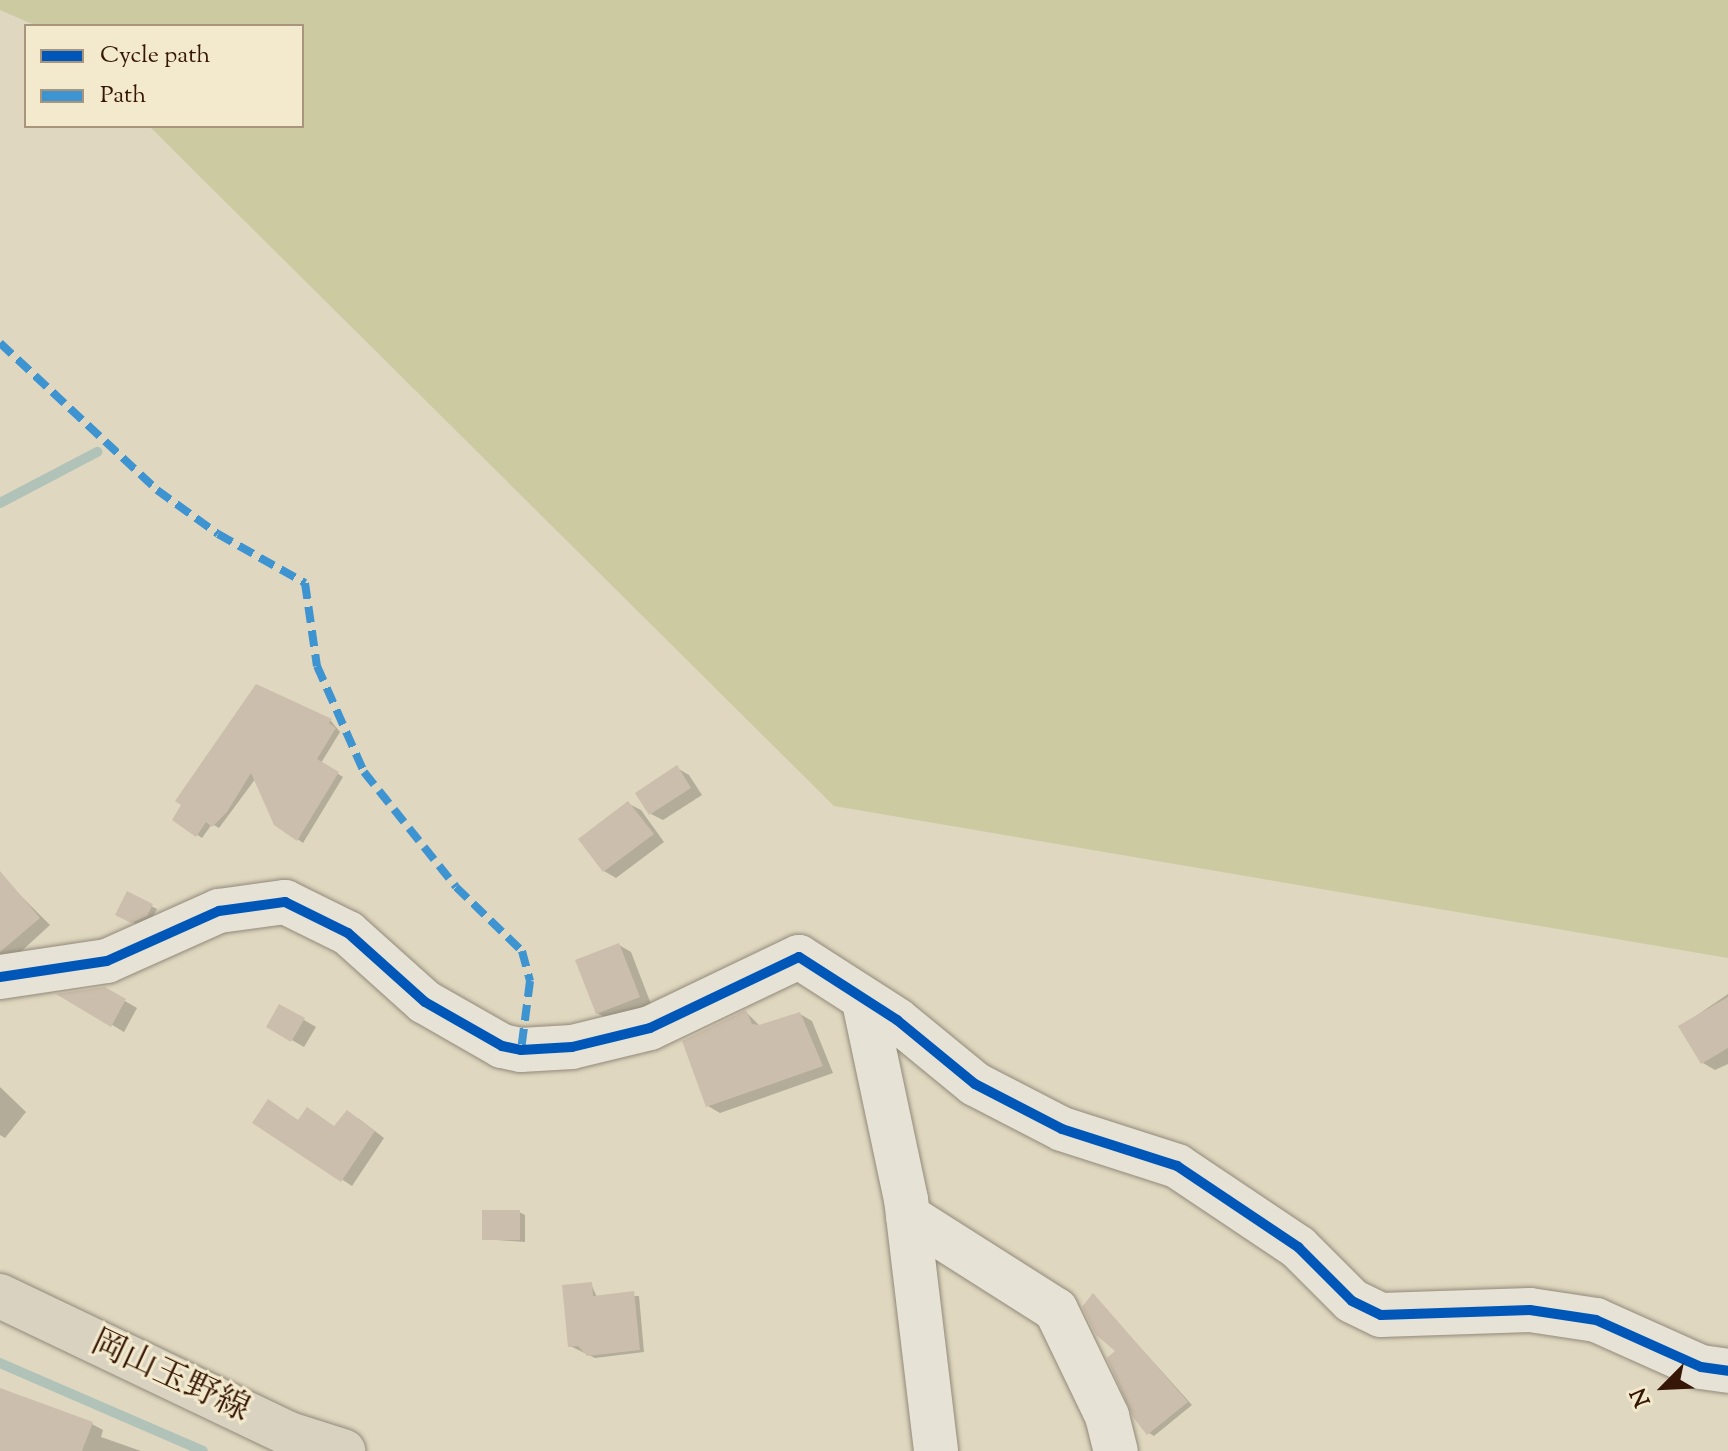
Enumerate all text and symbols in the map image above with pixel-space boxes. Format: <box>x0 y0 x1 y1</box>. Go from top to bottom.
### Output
legend <box>24 24 304 128</box>
text: Cycle path <box>100 39 210 73</box>
text: Path <box>100 79 146 113</box>
street label: 岡山玉野線 <box>84 1323 256 1431</box>
north arrow <box>1624 1347 1704 1427</box>
text: N <box>1624 1382 1660 1411</box>

